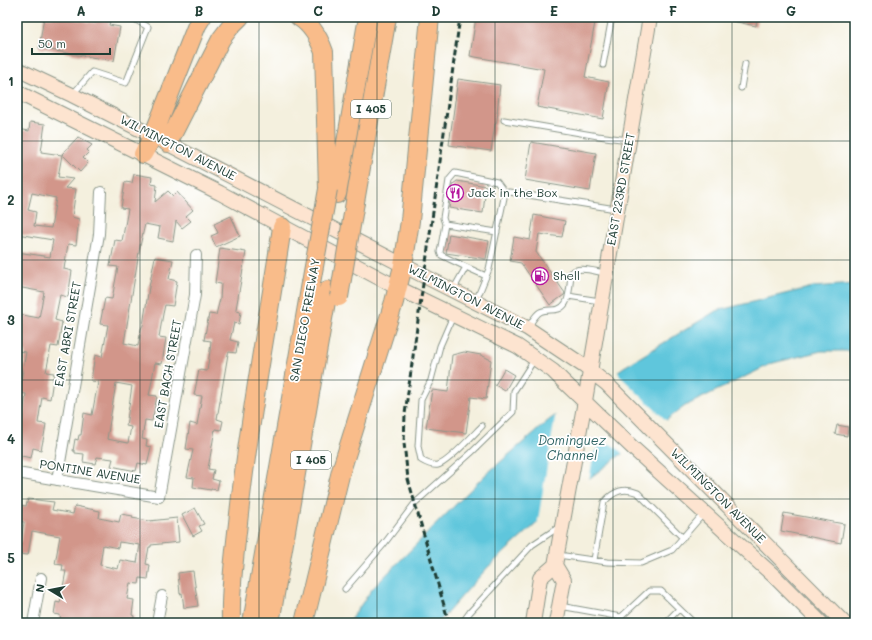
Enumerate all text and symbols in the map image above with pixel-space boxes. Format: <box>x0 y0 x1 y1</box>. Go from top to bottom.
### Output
text: A <box>76 2 86 19</box>
text: B <box>195 2 204 19</box>
text: C <box>313 2 323 19</box>
text: D <box>431 2 441 19</box>
text: E <box>550 2 558 19</box>
text: F <box>669 2 677 19</box>
text: G <box>786 2 796 19</box>
scale bar <box>32 30 110 56</box>
text: 50 m <box>38 35 66 51</box>
text: 1 <box>8 72 14 89</box>
road number: I 405 <box>351 100 391 118</box>
street label: WILMINGTON AVENUE <box>118 111 239 183</box>
street label: EAST 223RD STREET <box>602 131 638 246</box>
restaurant icon: Jack in the Box <box>445 183 465 203</box>
place label: Jack in the Box <box>468 184 558 200</box>
text: 2 <box>7 191 15 208</box>
street label: SAN DIEGO FREEWAY <box>285 257 323 383</box>
street label: WILMINGTON AVENUE <box>406 260 527 332</box>
fuel station icon: Shell <box>530 266 550 286</box>
place label: Shell <box>553 267 580 283</box>
street label: EAST ABRI STREET <box>50 280 84 388</box>
text: 3 <box>7 311 15 328</box>
street label: EAST BACH STREET <box>150 318 185 429</box>
text: 4 <box>7 430 15 447</box>
water label: Dominguez Channel <box>538 431 607 463</box>
street label: WILMINGTON AVENUE <box>668 444 770 546</box>
road number: I 405 <box>291 451 331 469</box>
street label: PONTINE AVENUE <box>39 455 142 487</box>
text: 5 <box>7 549 15 566</box>
north arrow <box>30 570 70 610</box>
text: N <box>32 583 48 594</box>

